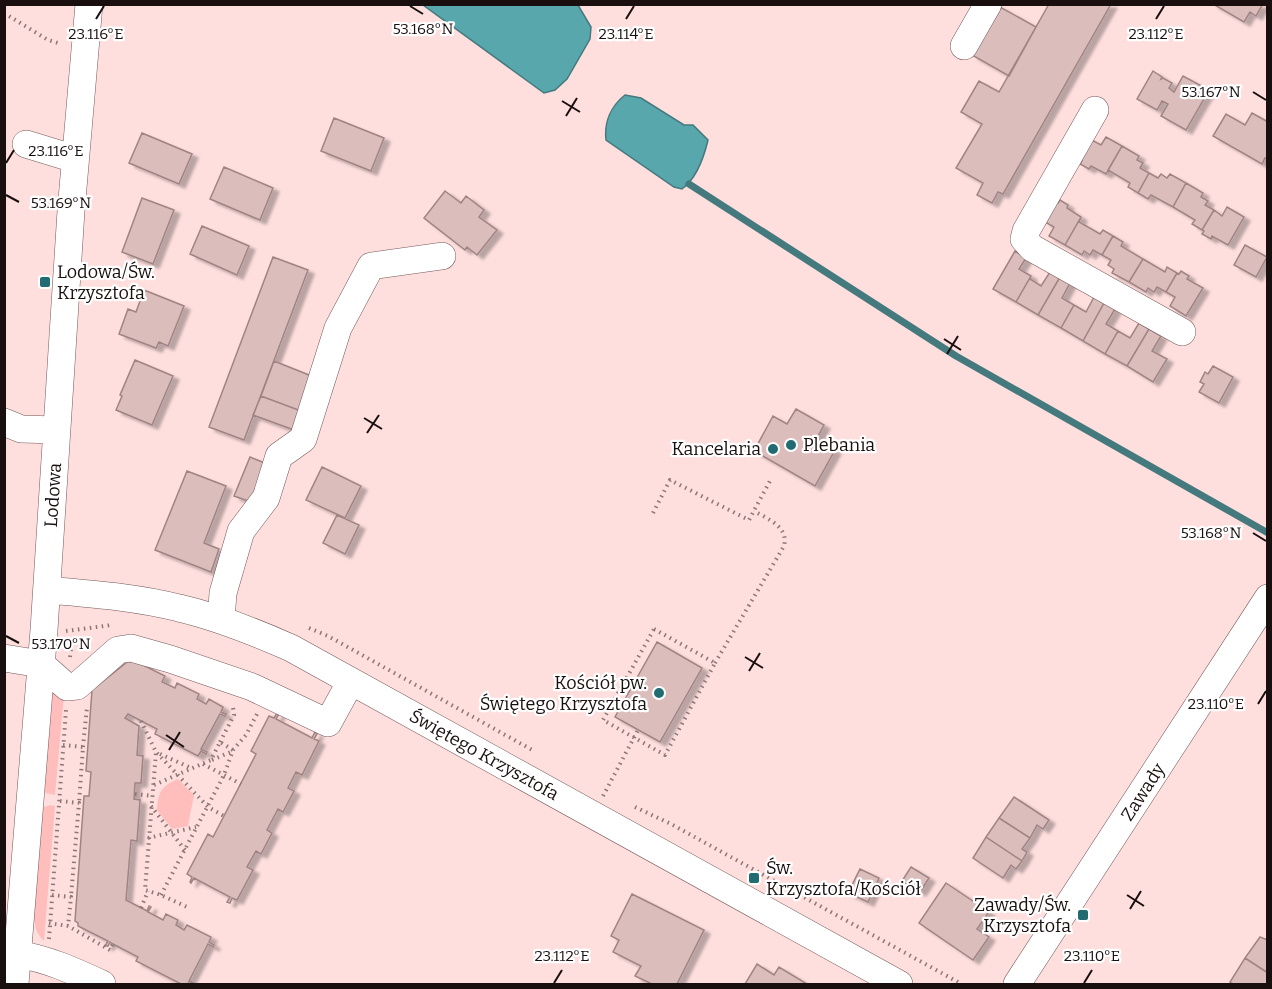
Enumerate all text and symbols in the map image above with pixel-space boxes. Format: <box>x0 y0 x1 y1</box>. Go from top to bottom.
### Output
text: 53.168°N <box>393 20 453 38</box>
text: 23.116°E <box>68 25 124 43</box>
text: 23.114°E <box>598 25 654 43</box>
text: 23.112°E <box>1128 25 1184 43</box>
text: 53.167°N <box>1181 83 1241 101</box>
text: 23.116°E <box>28 142 84 160</box>
text: 53.169°N <box>31 194 91 212</box>
place label: Lodowa/Św. Krzysztofa <box>57 261 155 304</box>
marker: Lodowa/Św. Krzysztofa <box>38 275 52 289</box>
place label: Plebania <box>803 434 875 456</box>
place label: Kancelaria <box>672 438 761 460</box>
marker: Plebania <box>784 438 798 452</box>
marker: Kancelaria <box>766 442 780 456</box>
street label: Lodowa <box>40 462 66 528</box>
text: 53.168°N <box>1181 524 1241 542</box>
text: 53.170°N <box>31 635 91 653</box>
place label: Kościół pw. Świętego Krzysztofa <box>480 672 647 715</box>
marker: Kościół pw. Świętego Krzysztofa <box>652 686 666 700</box>
text: 23.110°E <box>1188 695 1244 713</box>
street label: Świętego Krzysztofa <box>405 705 563 805</box>
street label: Zawady <box>1116 759 1170 825</box>
place label: Św. Krzysztofa/Kościół <box>766 857 921 900</box>
marker: Św. Krzysztofa/Kościół <box>747 871 761 885</box>
place label: Zawady/Św. Krzysztofa <box>974 894 1071 937</box>
marker: Zawady/Św. Krzysztofa <box>1076 908 1090 922</box>
text: 23.112°E <box>534 947 590 965</box>
text: 23.110°E <box>1064 947 1120 965</box>

